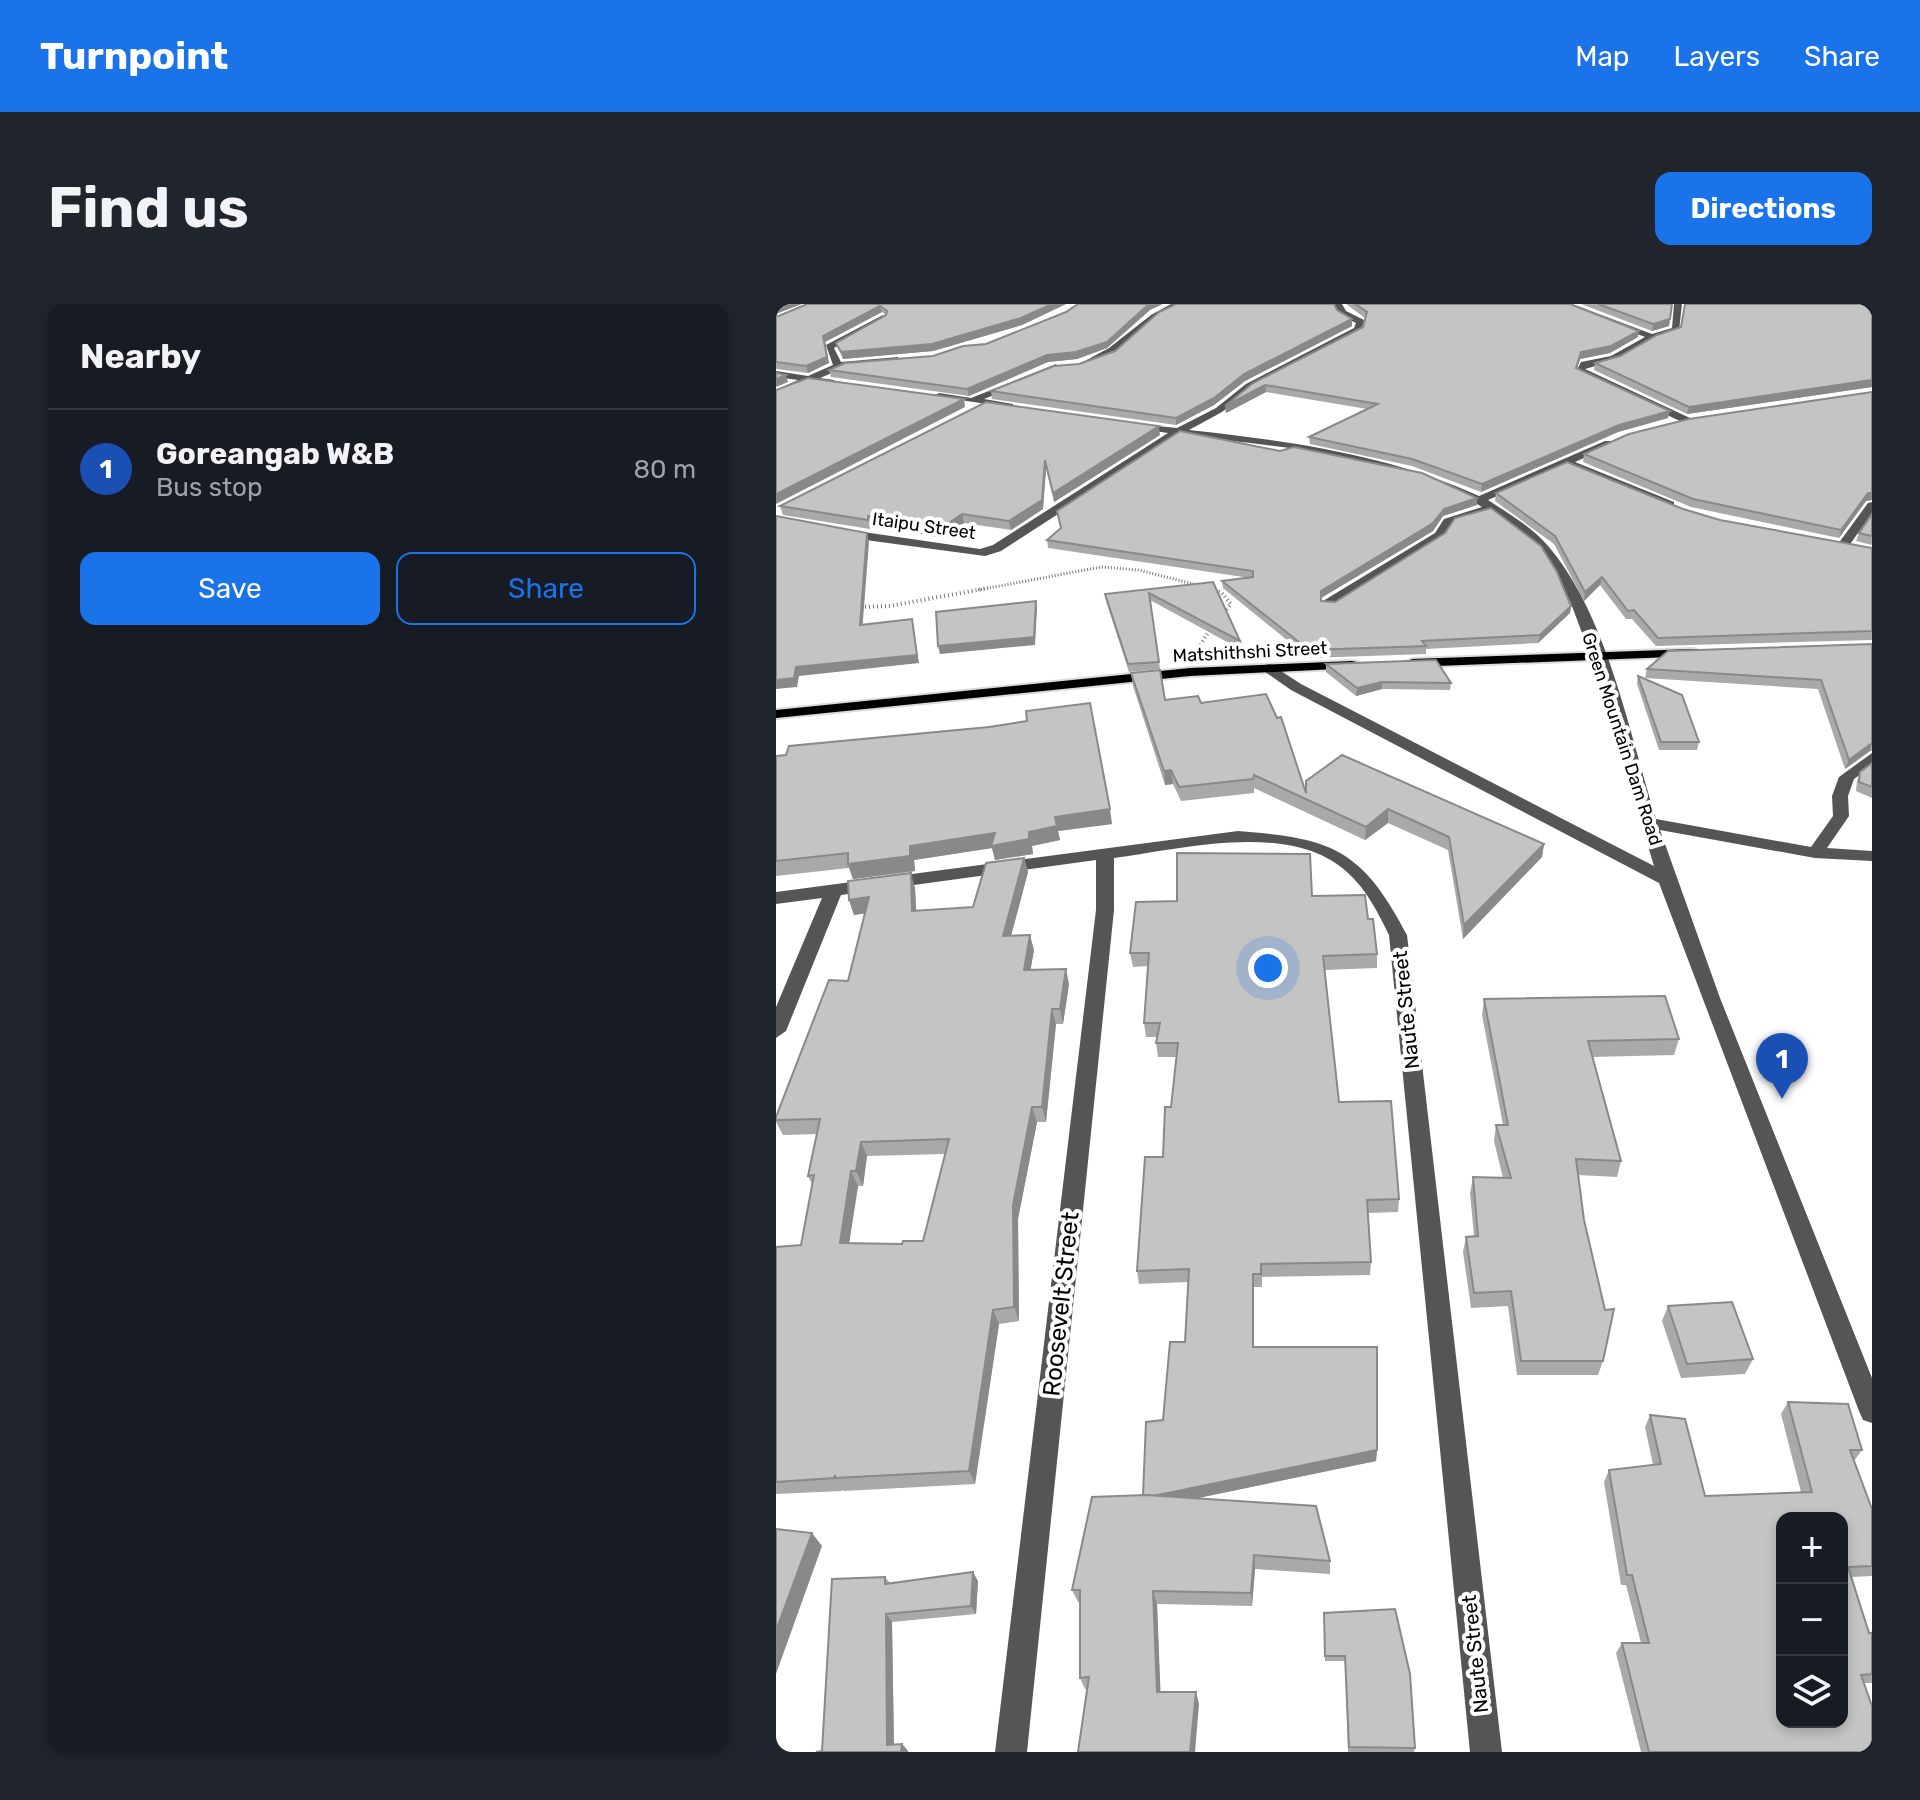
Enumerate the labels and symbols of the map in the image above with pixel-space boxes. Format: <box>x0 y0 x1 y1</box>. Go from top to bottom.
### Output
street label: Itaipu Street <box>871 508 977 544</box>
street label: Green Mountain Dam Road <box>1577 630 1667 848</box>
street label: Matshithshi Street <box>1172 637 1328 667</box>
your location <box>1248 948 1288 988</box>
street label: Naute Street <box>1388 950 1424 1070</box>
pin: 1 <box>1756 1033 1808 1099</box>
street label: Roosevelt Street <box>1037 1210 1085 1398</box>
street label: Naute Street <box>1457 1594 1493 1714</box>

